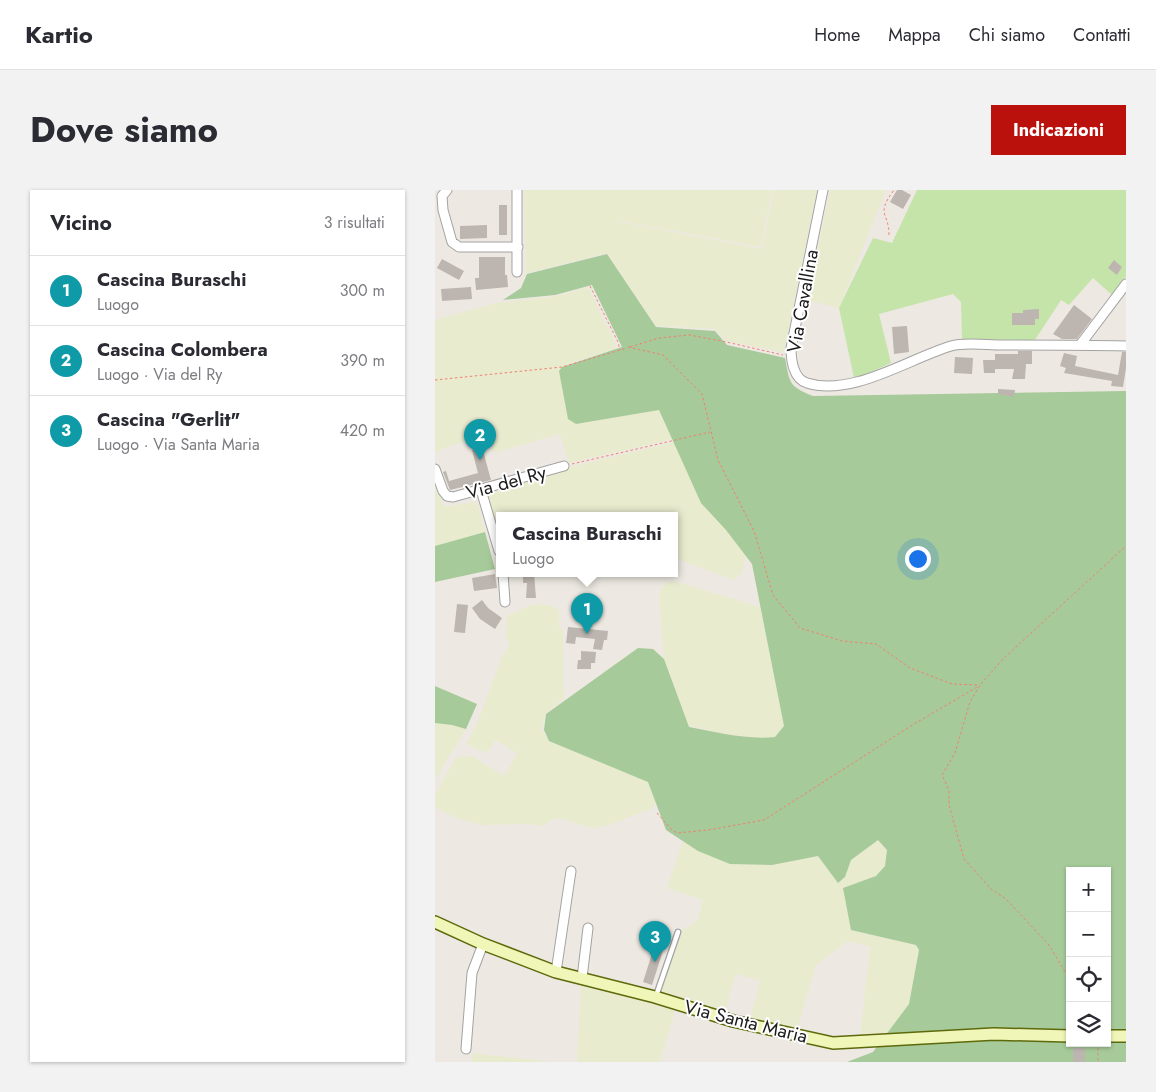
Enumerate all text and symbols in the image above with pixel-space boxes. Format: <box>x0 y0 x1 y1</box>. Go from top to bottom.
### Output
text: Kartio <box>25 17 93 52</box>
text: Home <box>814 22 860 48</box>
text: Mappa <box>888 22 941 48</box>
text: Chi siamo <box>969 22 1045 48</box>
text: Contatti <box>1073 22 1131 48</box>
text: Dove siamo <box>30 105 218 155</box>
button: Indicazioni <box>991 105 1126 155</box>
text: Vicino <box>50 208 112 238</box>
text: 3 risultati <box>324 211 385 234</box>
street label: Via Cavallina <box>780 247 825 355</box>
text: Cascina Buraschi <box>97 266 246 293</box>
text: 1 <box>62 279 70 302</box>
text: 300 m <box>340 279 385 302</box>
text: Luogo <box>97 293 139 316</box>
text: Cascina Colombera <box>97 336 268 363</box>
text: 2 <box>61 349 71 372</box>
text: 390 m <box>340 349 385 372</box>
text: Luogo · Via del Ry <box>97 363 222 386</box>
text: Cascina "Gerlit" <box>97 406 240 433</box>
text: 3 <box>61 419 71 442</box>
text: 420 m <box>340 419 385 442</box>
pin: 2 <box>464 419 496 460</box>
text: Luogo · Via Santa Maria <box>97 433 260 456</box>
street label: Via del Ry <box>463 459 550 506</box>
popup <box>496 512 678 577</box>
text: Cascina Buraschi <box>512 520 662 547</box>
your location <box>905 546 931 572</box>
text: Luogo <box>512 547 554 570</box>
pin: 1 <box>571 593 603 634</box>
map controls <box>1066 867 1111 1047</box>
button: + <box>1066 867 1111 912</box>
button: − <box>1066 912 1111 957</box>
pin: 3 <box>639 921 671 962</box>
button: locate <box>1066 957 1111 1002</box>
street label: Via Santa Maria <box>681 993 810 1050</box>
button: layers <box>1066 1002 1111 1047</box>

